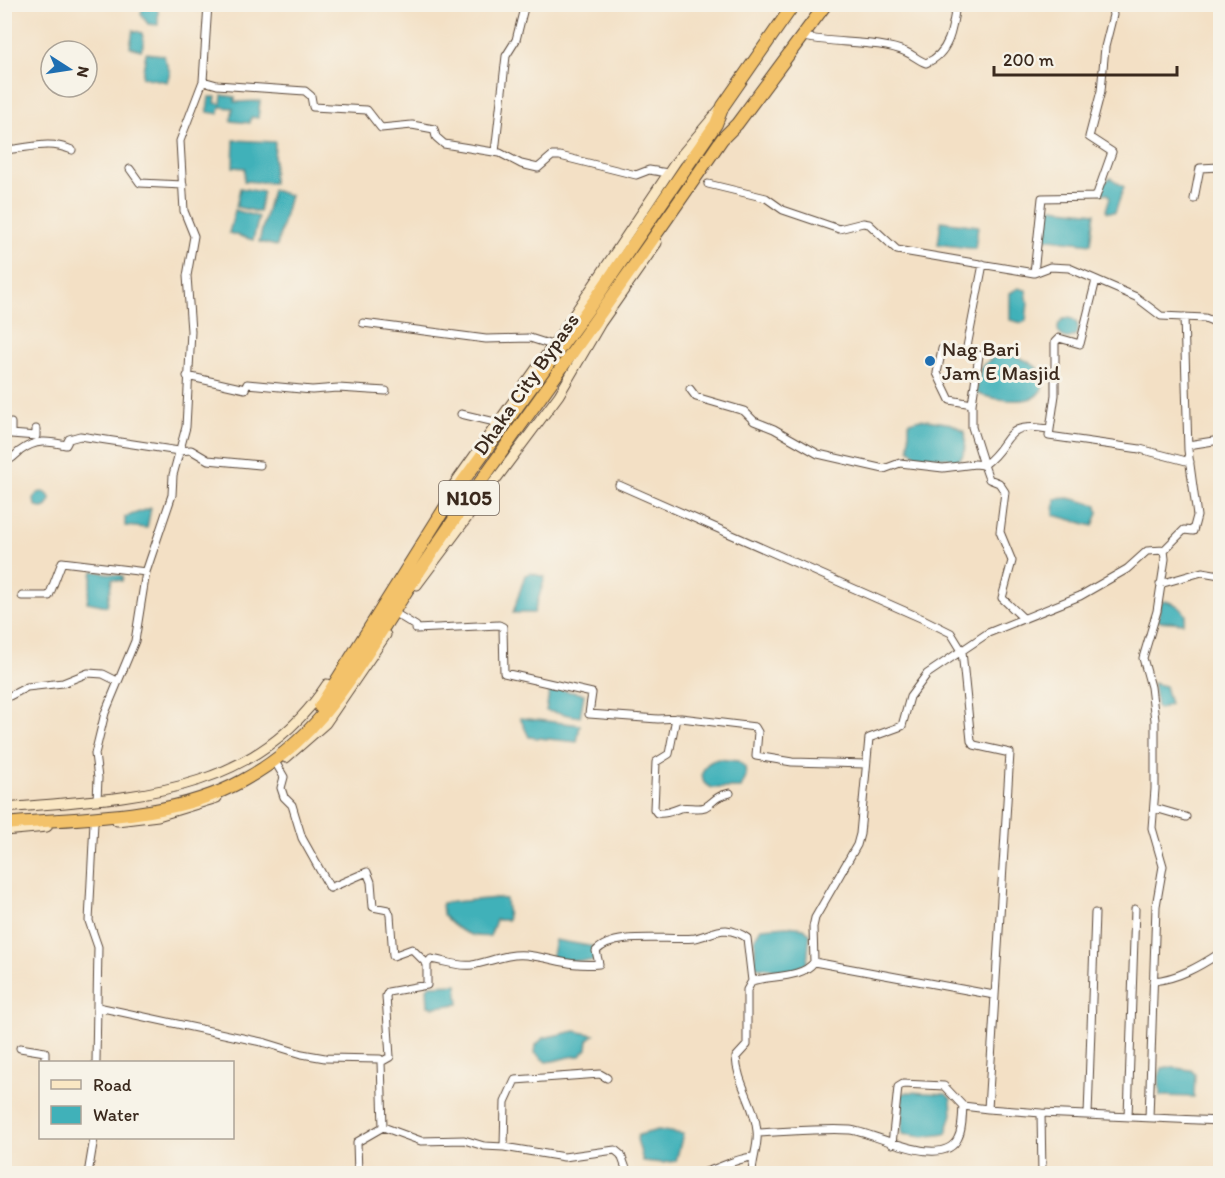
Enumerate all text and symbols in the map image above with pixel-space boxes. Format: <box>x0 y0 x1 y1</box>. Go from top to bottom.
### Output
north arrow <box>39 39 99 99</box>
scale bar <box>994 39 1177 77</box>
text: 200 m <box>1003 49 1054 71</box>
text: N <box>73 65 94 79</box>
street label: Dhaka City Bypass <box>467 308 584 460</box>
place label: Nag Bari Jam E Masjid <box>942 336 1061 385</box>
marker: Nag Bari Jam E Masjid <box>923 354 937 368</box>
road number: N105 <box>439 481 499 515</box>
legend <box>39 1061 234 1139</box>
text: Road <box>93 1074 132 1096</box>
text: Water <box>93 1104 139 1126</box>

